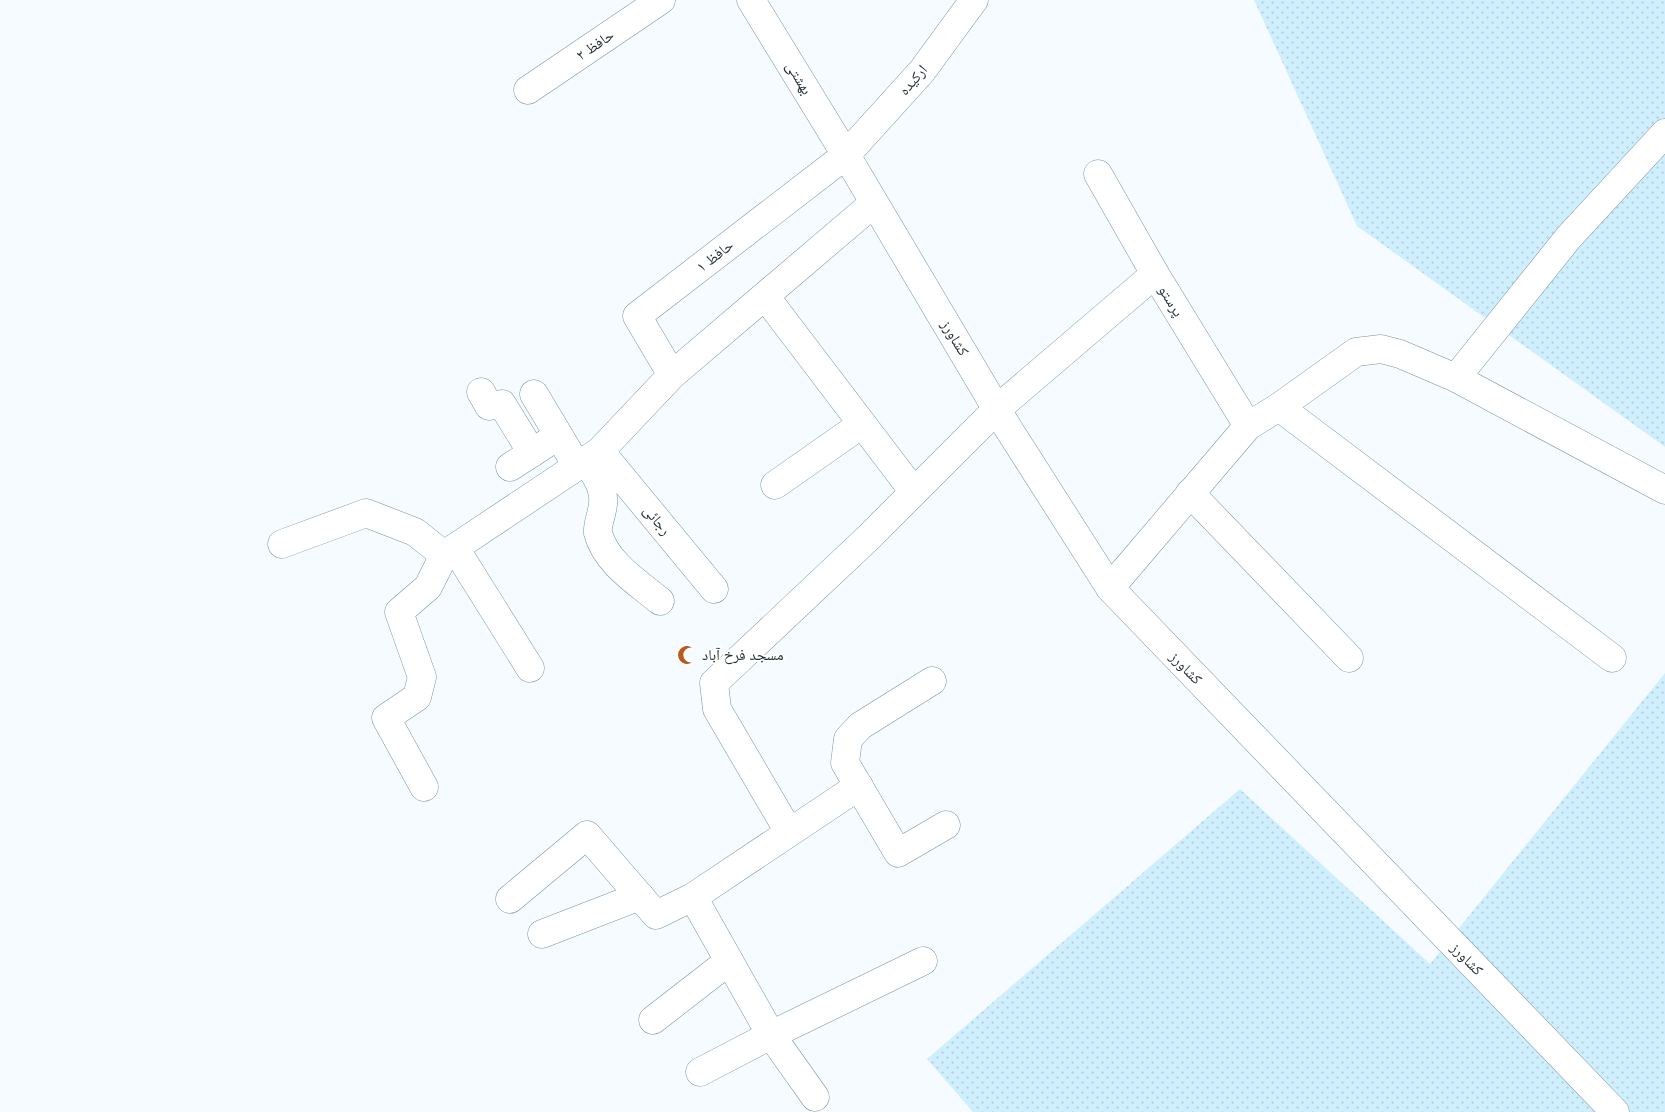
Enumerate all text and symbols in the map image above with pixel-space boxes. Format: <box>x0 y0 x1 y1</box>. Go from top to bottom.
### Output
street label: حافظ ۲ <box>572 25 618 65</box>
street label: بهشتی <box>781 58 817 98</box>
street label: ارکیده <box>894 61 932 99</box>
street label: حافظ ۱ <box>692 235 738 277</box>
street label: پرستو <box>1154 281 1188 321</box>
street label: کشاورز <box>936 315 974 360</box>
street label: رجائی <box>639 501 676 539</box>
mosque icon: مسجد فرخ آباد <box>676 644 698 666</box>
place label: مسجد فرخ آباد <box>702 645 784 665</box>
street label: کشاورز <box>1165 646 1207 689</box>
street label: کشاورز <box>1446 937 1488 980</box>

